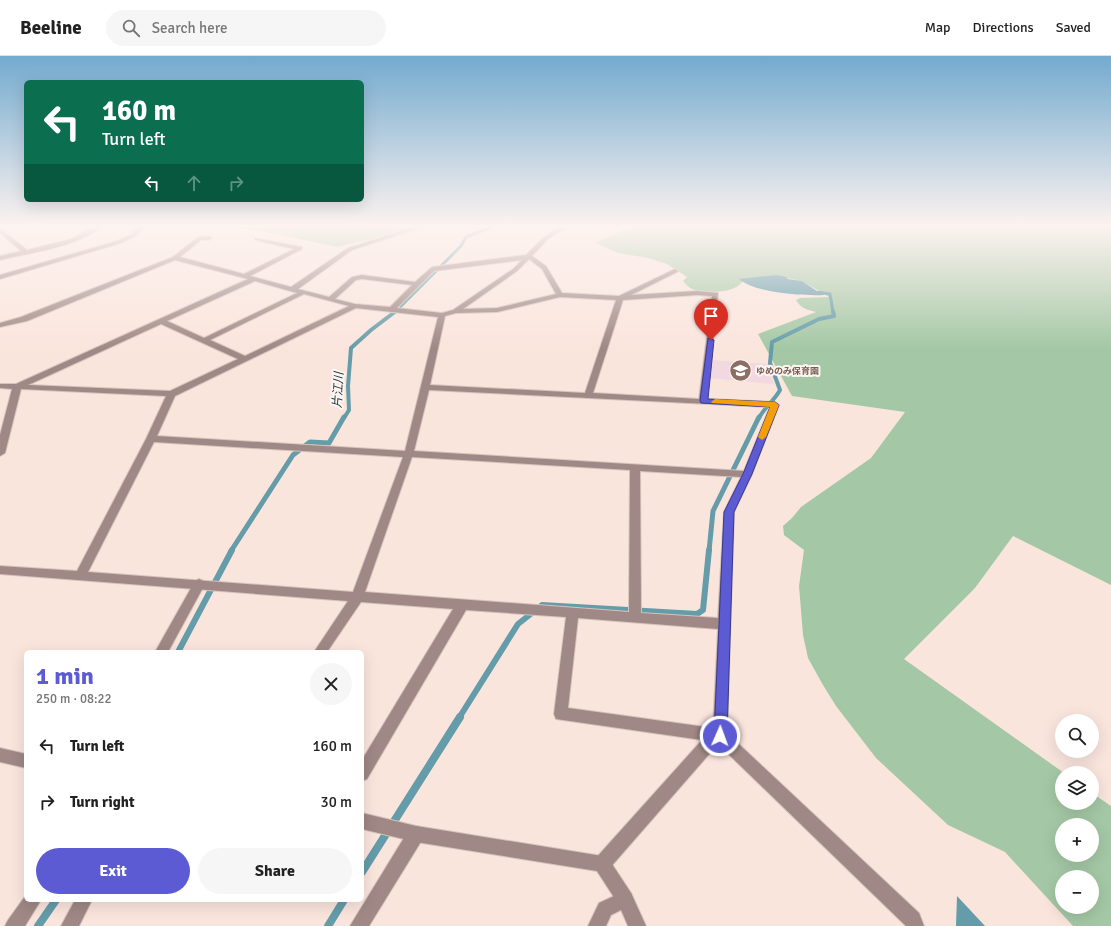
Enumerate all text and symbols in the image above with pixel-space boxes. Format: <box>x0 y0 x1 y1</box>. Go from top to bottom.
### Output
search box <box>106 10 386 46</box>
text: Beeline <box>20 16 82 40</box>
icon: search <box>120 17 142 39</box>
text: Search here <box>152 19 227 37</box>
text: Map <box>925 19 951 36</box>
text: Directions <box>973 19 1034 36</box>
text: Saved <box>1056 19 1091 36</box>
text: 160 m <box>102 94 176 128</box>
icon: left <box>36 96 88 148</box>
text: Turn left <box>102 128 165 150</box>
icon: left <box>141 172 163 194</box>
icon: ahead <box>183 172 205 194</box>
icon: right <box>225 172 247 194</box>
pin <box>694 299 728 340</box>
icon: arrive <box>700 305 722 327</box>
school or university icon: ゆめのみ保育園 <box>727 358 753 384</box>
place label: ゆめのみ保育園 <box>756 366 819 377</box>
water label: 片江川 <box>330 370 347 408</box>
text: 1 min <box>36 661 94 691</box>
button: close <box>310 663 352 705</box>
text: 250 m · 08:22 <box>36 691 112 707</box>
map controls <box>1055 714 1099 914</box>
button: search <box>1055 714 1099 758</box>
position arrow <box>699 715 741 757</box>
icon: left <box>36 735 58 757</box>
text: Turn left <box>70 737 124 755</box>
text: 160 m <box>312 737 352 755</box>
button: layers <box>1055 766 1099 810</box>
icon: right <box>36 791 58 813</box>
text: Turn right <box>70 793 135 811</box>
text: 30 m <box>321 793 352 811</box>
button: + <box>1055 818 1099 862</box>
button: Exit <box>36 848 190 894</box>
button: Share <box>198 848 352 894</box>
button: − <box>1055 870 1099 914</box>

